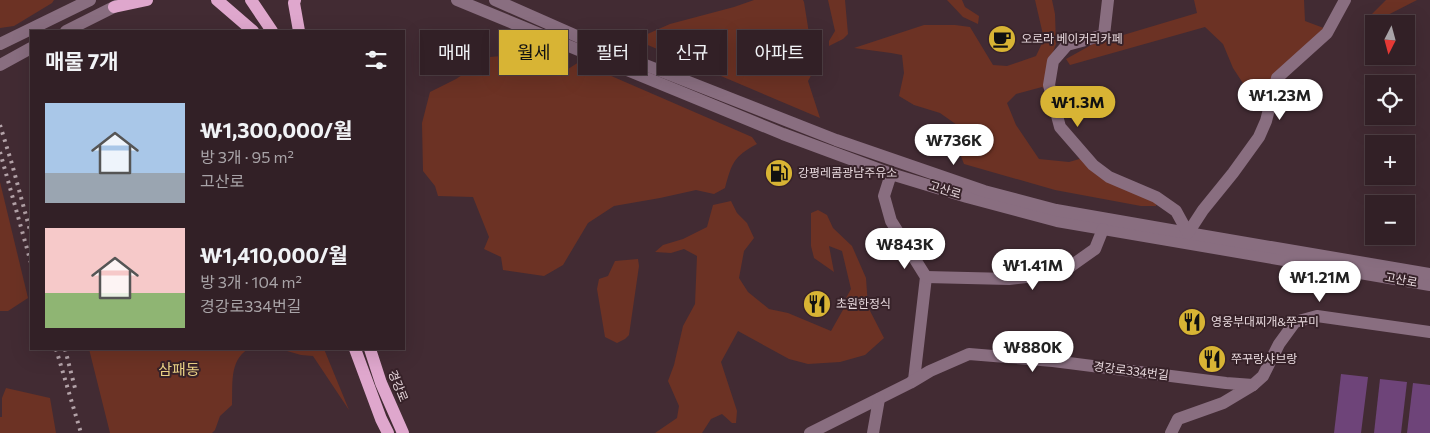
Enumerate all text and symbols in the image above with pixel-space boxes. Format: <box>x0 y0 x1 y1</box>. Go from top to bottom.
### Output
north arrow <box>1365 15 1415 65</box>
map controls <box>1365 15 1415 245</box>
cafe icon: 오로라 베이커리카페 <box>987 24 1017 54</box>
chip: 매매 <box>420 30 489 75</box>
chip: 월세 <box>499 30 568 75</box>
chip: 필터 <box>578 30 647 75</box>
chip: 신규 <box>657 30 727 75</box>
chip: 아파트 <box>737 30 822 75</box>
place label: 오로라 베이커리카페 <box>1021 31 1123 45</box>
icon: filters <box>362 46 390 74</box>
text: 매물 7개 <box>45 48 119 73</box>
button: locate <box>1365 75 1415 125</box>
pin: ₩1.23M <box>1239 78 1321 121</box>
text: ₩1.23M <box>1249 85 1311 104</box>
pin: ₩1.3M <box>1043 86 1113 128</box>
text: ₩1.3M <box>1051 92 1105 111</box>
text: ₩1,300,000/월 <box>200 117 352 142</box>
icon: home <box>85 123 145 183</box>
pin: ₩736K <box>919 124 989 166</box>
text: ₩736K <box>926 130 982 149</box>
button: + <box>1365 135 1415 185</box>
text: 방 3개 · 95 m² <box>200 147 294 166</box>
fuel station icon: 강평레콤광남주유소 <box>764 158 794 188</box>
place label: 강평레콤광남주유소 <box>798 165 897 179</box>
text: 고산로 <box>200 171 244 190</box>
street label: 고산로 <box>927 178 963 201</box>
button: − <box>1365 195 1415 245</box>
pin: ₩843K <box>870 228 940 270</box>
text: ₩843K <box>876 234 934 253</box>
text: ₩1,410,000/월 <box>200 242 348 267</box>
icon: home <box>85 248 145 308</box>
pin: ₩1.41M <box>992 248 1074 291</box>
text: ₩1.41M <box>1003 255 1063 274</box>
pin: ₩1.21M <box>1279 260 1361 303</box>
text: ₩1.21M <box>1290 267 1350 286</box>
street label: 고산로 <box>1384 269 1419 289</box>
text: 방 3개 · 104 m² <box>200 272 302 291</box>
restaurant icon: 초원한정식 <box>802 289 832 319</box>
text: 경강로334번길 <box>200 296 301 315</box>
place label: 초원한정식 <box>836 296 891 310</box>
restaurant icon: 영웅부대찌개&쭈꾸미 <box>1177 307 1207 337</box>
place label: 영웅부대찌개&쭈꾸미 <box>1211 314 1319 328</box>
pin: ₩880K <box>998 330 1068 373</box>
text: ₩880K <box>1003 337 1063 356</box>
restaurant icon: 쭈꾸랑샤브랑 <box>1197 344 1227 374</box>
place label: 쭈꾸랑샤브랑 <box>1231 351 1297 365</box>
street label: 경강로334번길 <box>1093 358 1170 382</box>
district label: 삼패동 <box>158 360 200 378</box>
street label: 경강로 <box>386 368 412 404</box>

